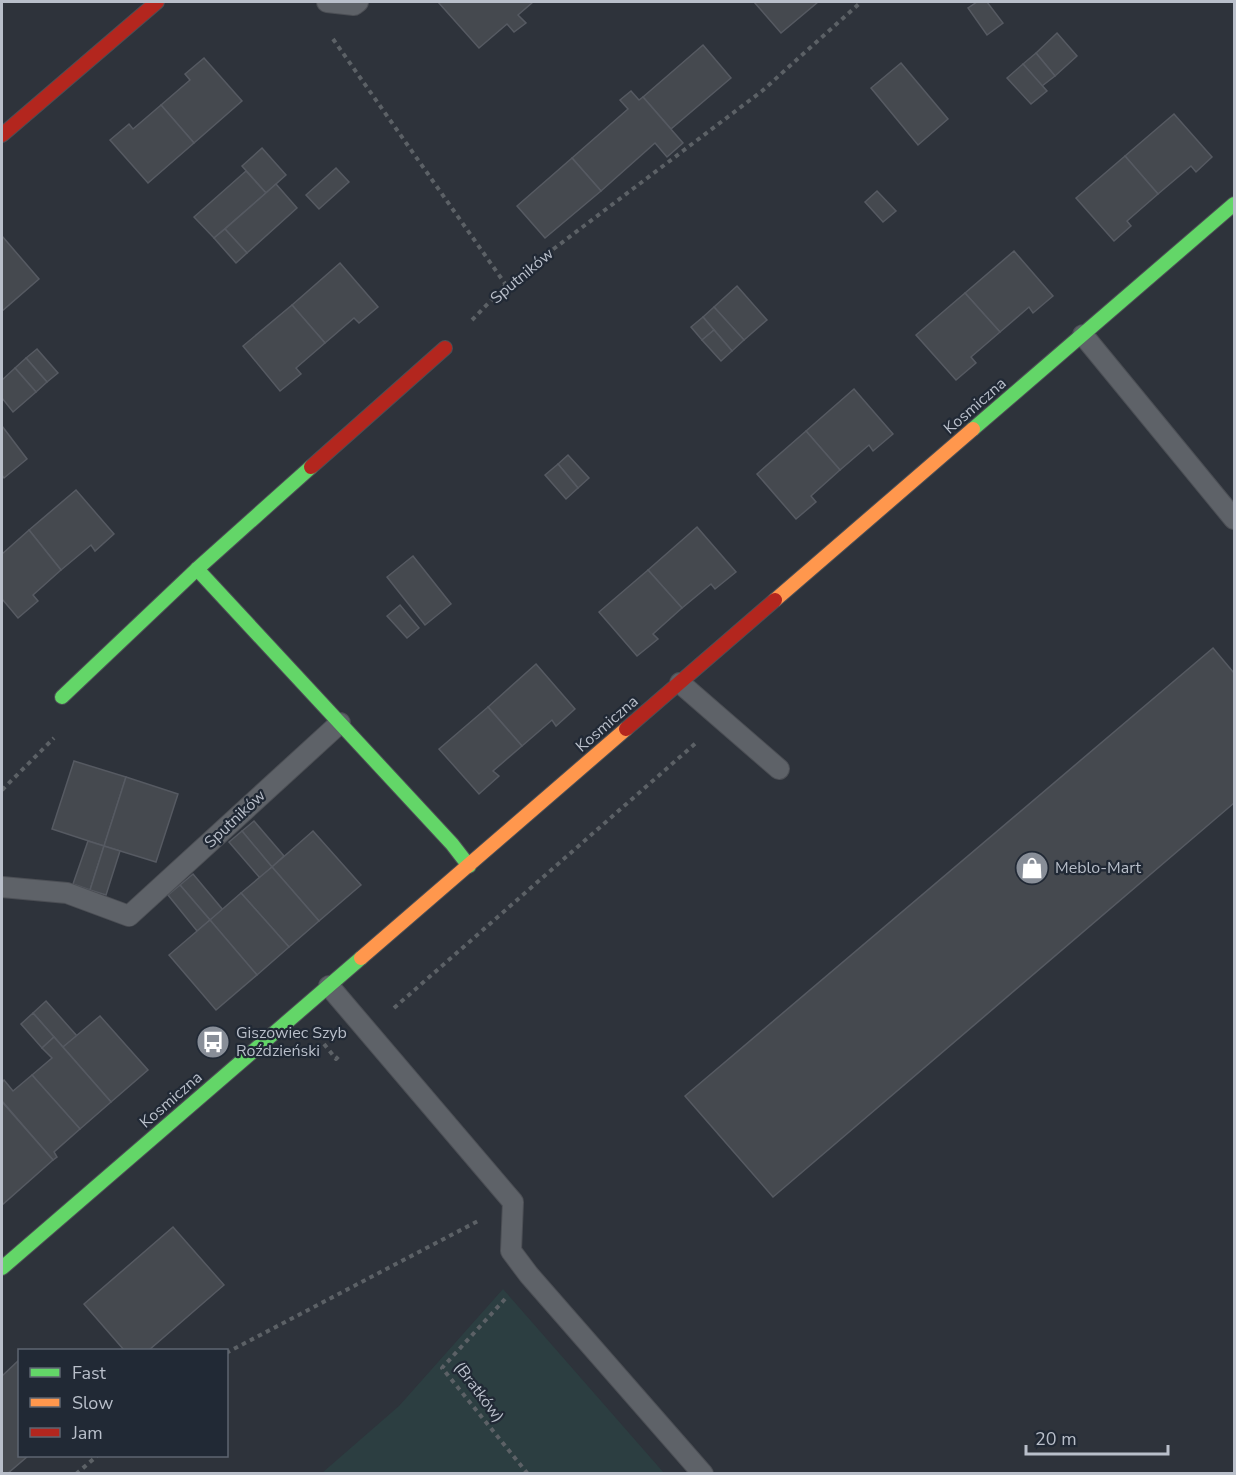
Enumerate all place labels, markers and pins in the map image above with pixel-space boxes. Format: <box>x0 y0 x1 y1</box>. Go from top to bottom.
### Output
shop icon: Meblo-Mart <box>1014 850 1050 886</box>
place label: Meblo-Mart <box>1055 857 1141 879</box>
place label: Giszowiec Szyb Roździeński <box>236 1022 347 1062</box>
bus stop icon: Giszowiec Szyb Roździeński <box>195 1024 231 1060</box>

